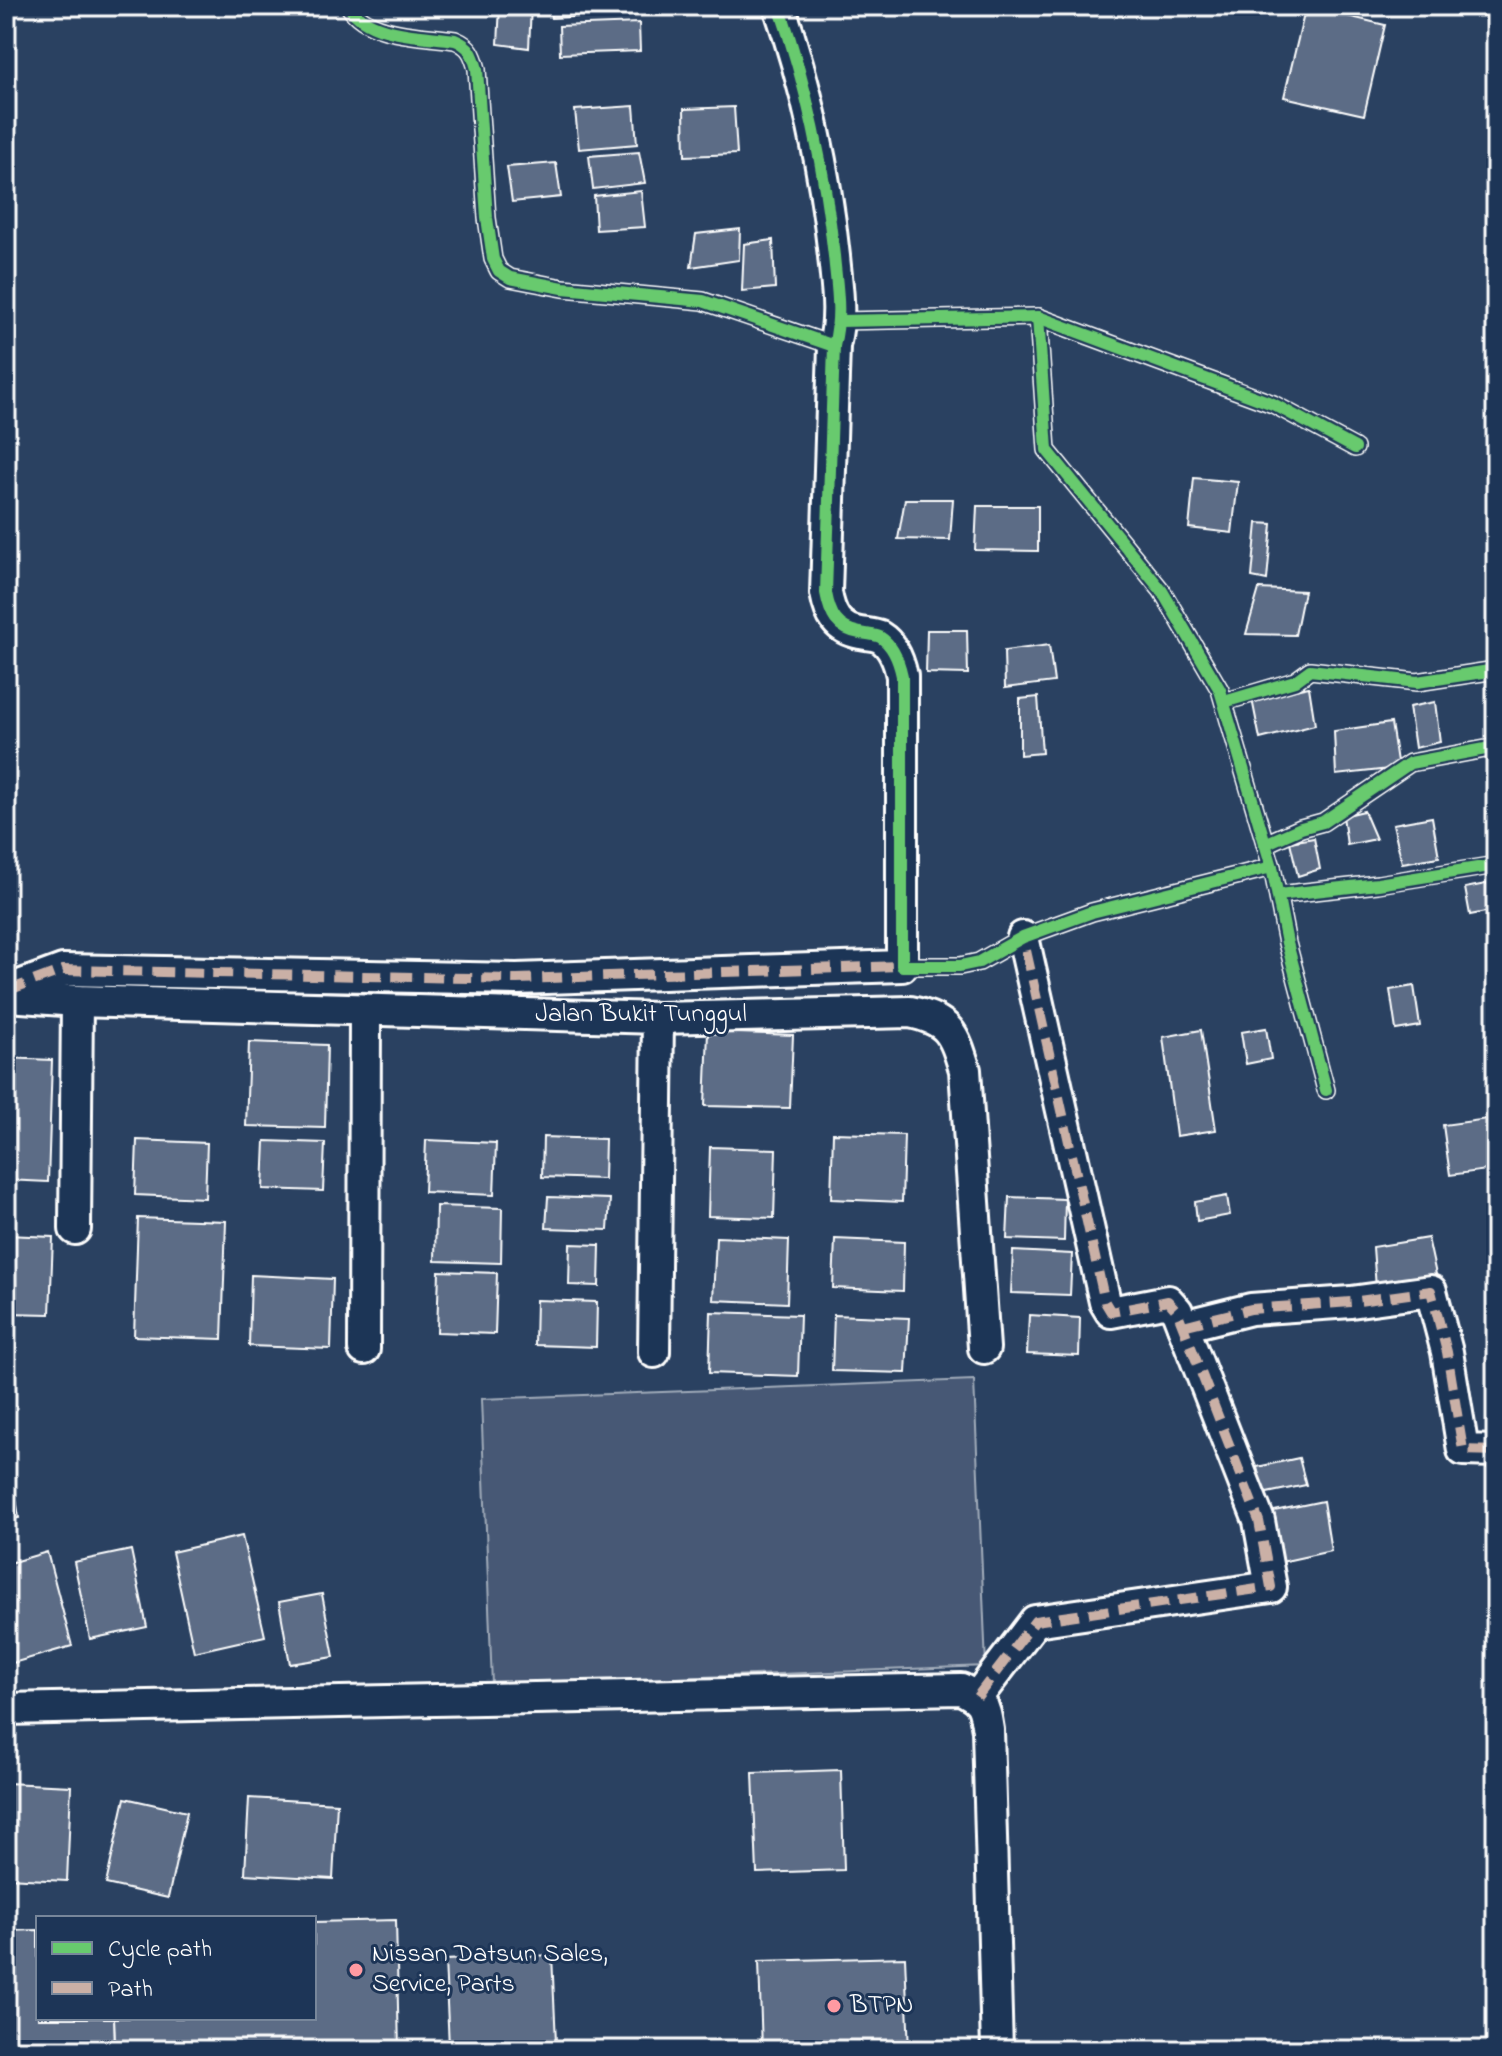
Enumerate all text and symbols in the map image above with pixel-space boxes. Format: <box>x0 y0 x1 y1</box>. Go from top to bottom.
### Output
street label: Jalan Bukit Tunggul <box>535 996 747 1034</box>
legend <box>36 1916 316 2020</box>
text: Cycle path <box>108 1933 212 1969</box>
place label: Nissan Datsun Sales, Service, Parts <box>372 1936 608 2004</box>
marker: Nissan Datsun Sales, Service, Parts <box>347 1961 365 1979</box>
text: Path <box>108 1973 153 2008</box>
place label: BTPN <box>849 1987 913 2025</box>
marker: BTPN <box>825 1997 843 2015</box>

